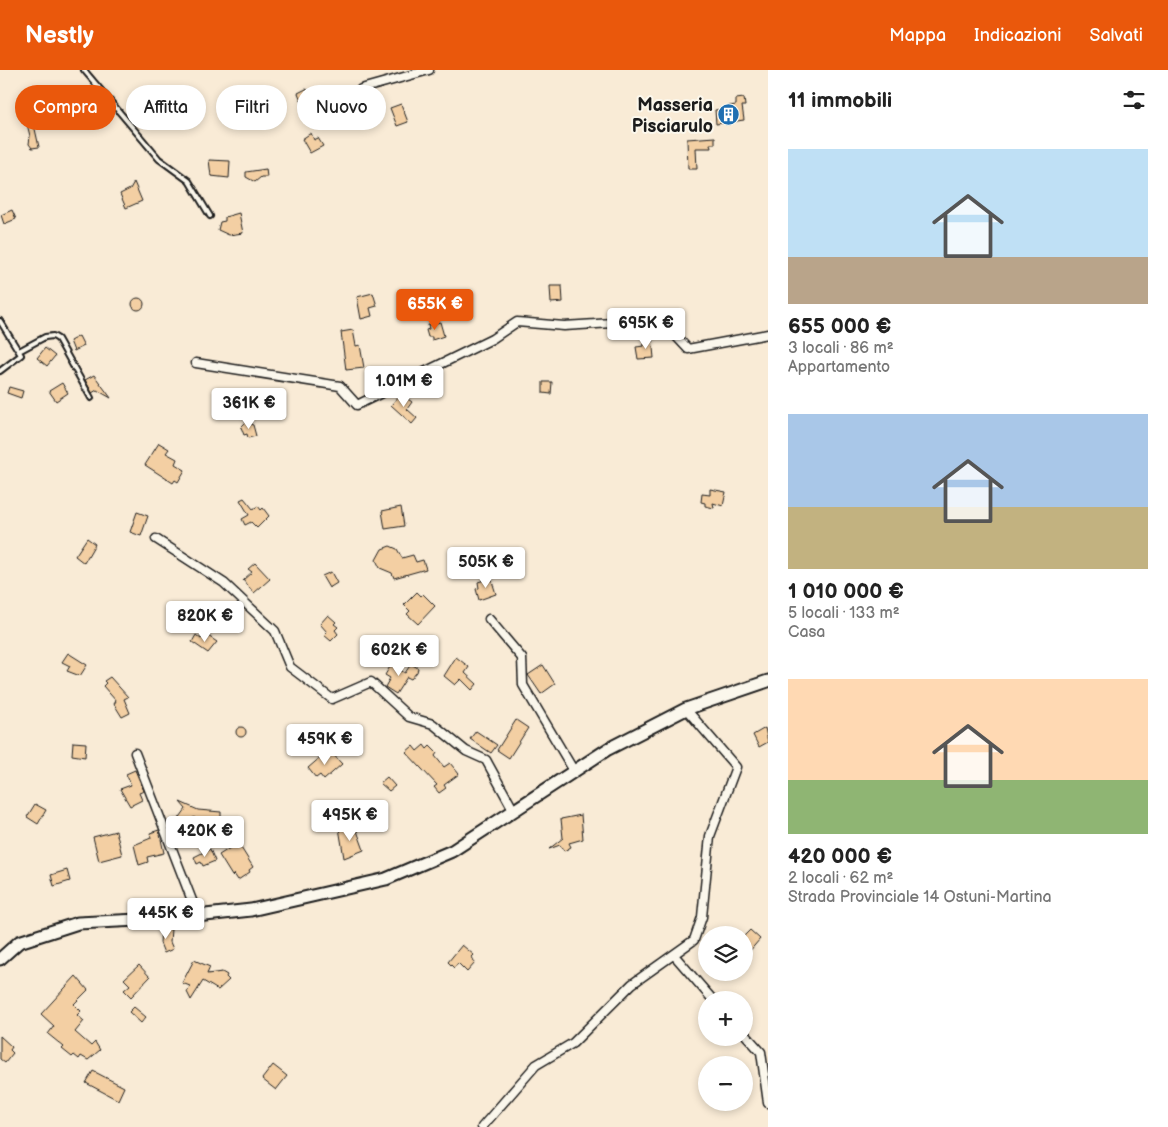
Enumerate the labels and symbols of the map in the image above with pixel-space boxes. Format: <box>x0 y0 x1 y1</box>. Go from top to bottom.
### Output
place label: Masseria Pisciarulo <box>632 95 713 137</box>
building icon: Masseria Pisciarulo <box>717 103 741 127</box>
pin: 655K € <box>394 288 476 331</box>
pin: 695K € <box>605 308 687 350</box>
pin: 1.01M € <box>358 366 450 408</box>
pin: 361K € <box>208 388 290 430</box>
pin: 505K € <box>445 546 527 589</box>
pin: 820K € <box>164 600 246 643</box>
pin: 602K € <box>358 634 440 677</box>
pin: 459K € <box>284 724 366 766</box>
pin: 495K € <box>309 800 391 842</box>
pin: 420K € <box>164 816 246 858</box>
pin: 445K € <box>125 898 207 940</box>

